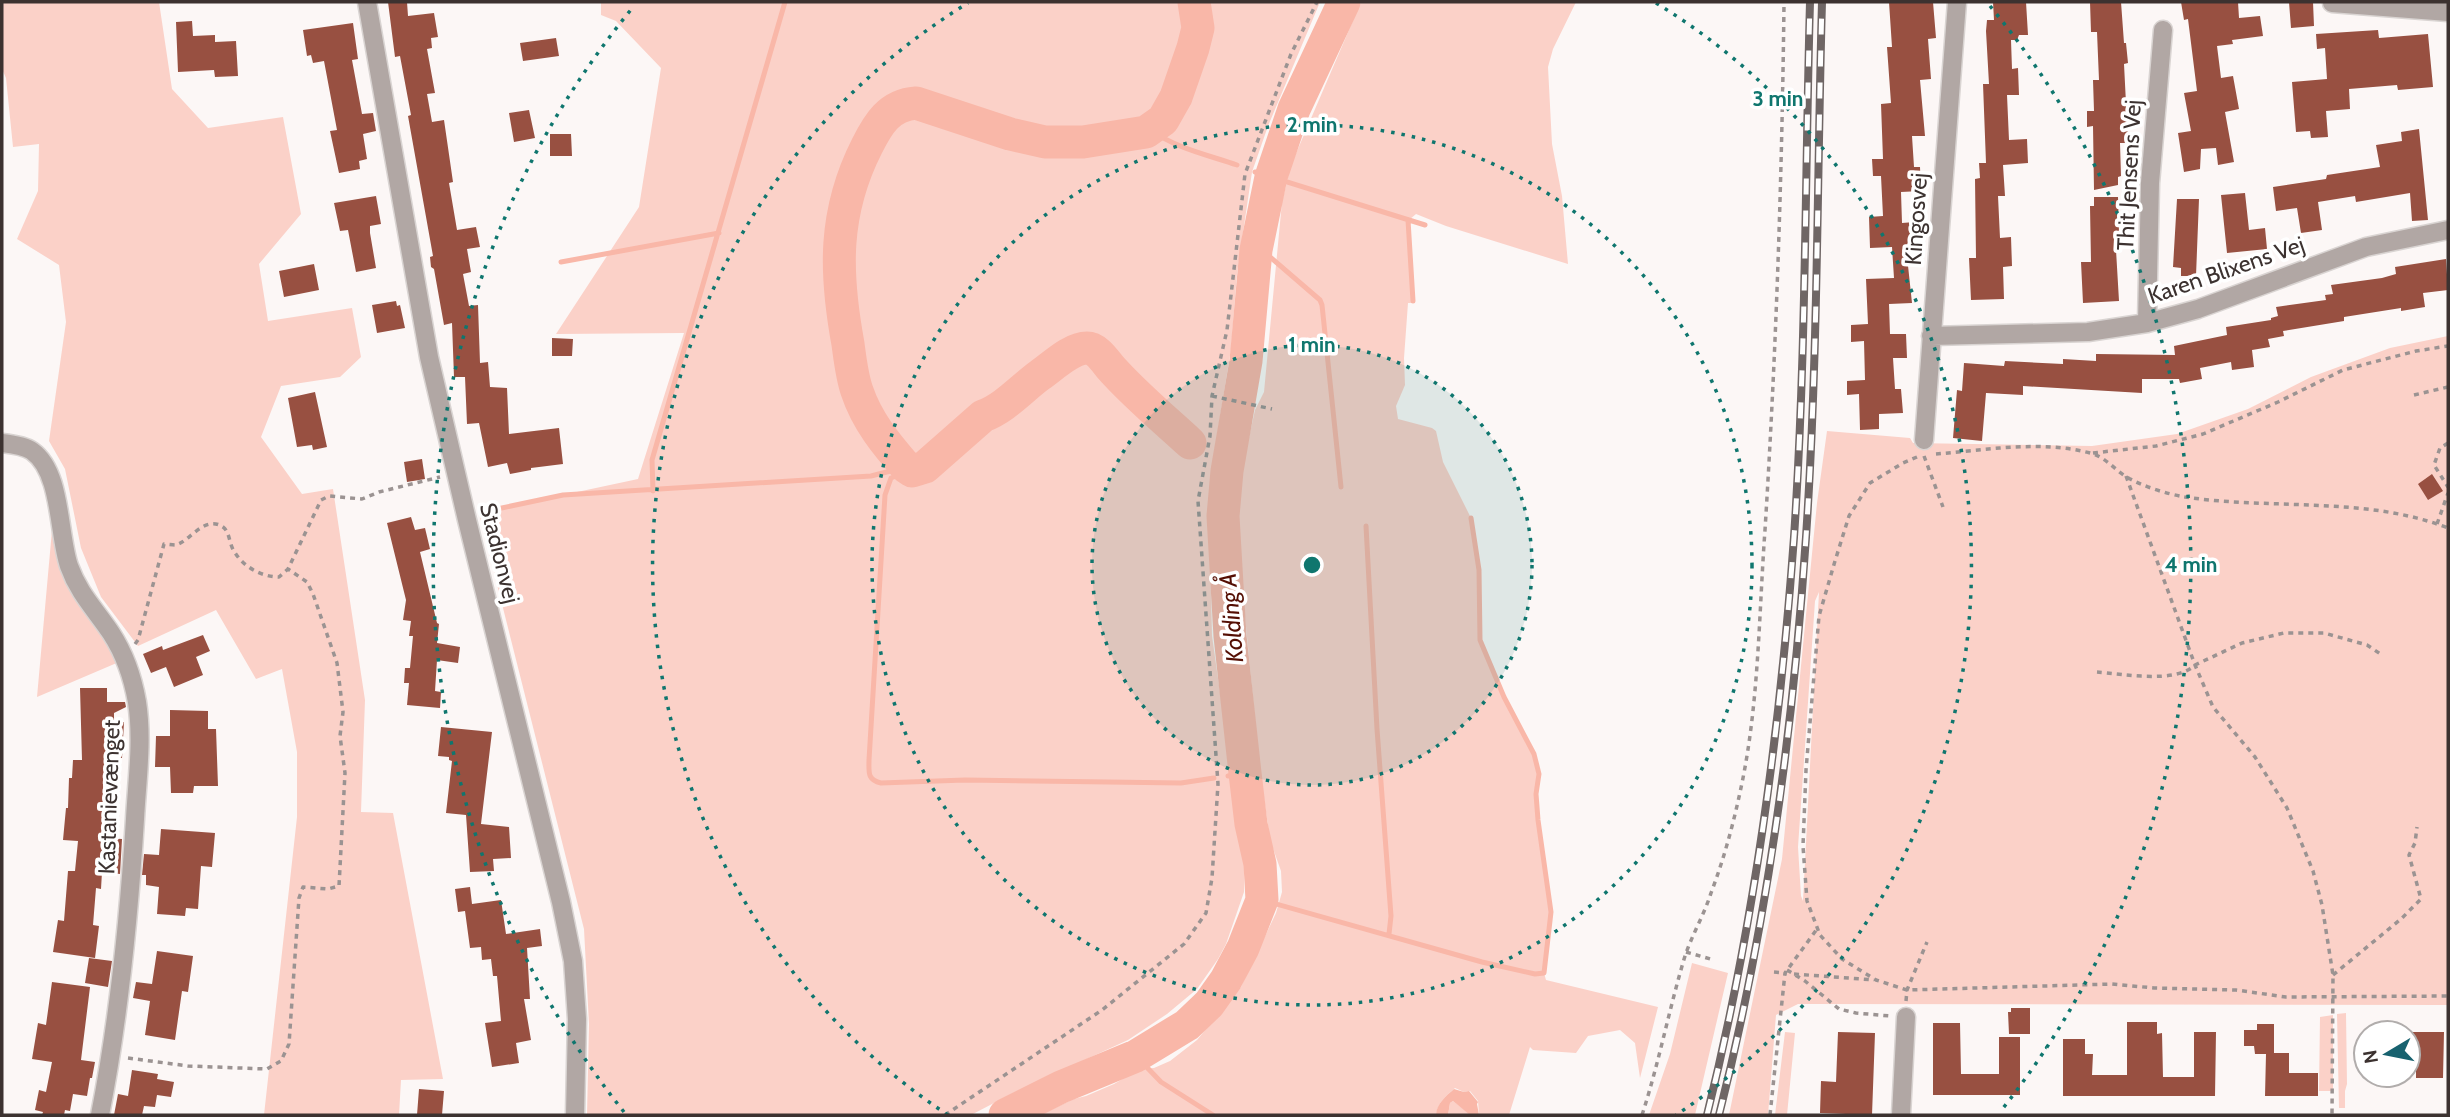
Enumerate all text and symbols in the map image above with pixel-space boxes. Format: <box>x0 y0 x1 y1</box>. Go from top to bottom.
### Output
text: 3 min <box>1753 86 1803 111</box>
street label: Thit Jensens Vej <box>2111 99 2147 251</box>
text: 2 min <box>1287 112 1337 137</box>
street label: Kingosvej <box>1899 172 1933 266</box>
street label: Karen Blixens Vej <box>2144 230 2308 310</box>
text: 1 min <box>1288 332 1336 357</box>
street label: Stadionvej <box>474 500 526 606</box>
text: 4 min <box>2165 552 2217 577</box>
centre of rings <box>1300 553 1324 577</box>
water label: Kolding Å <box>1212 572 1249 664</box>
street label: Kastanievænget <box>92 719 126 875</box>
north arrow <box>2352 1019 2422 1089</box>
text: N <box>2358 1048 2383 1065</box>

